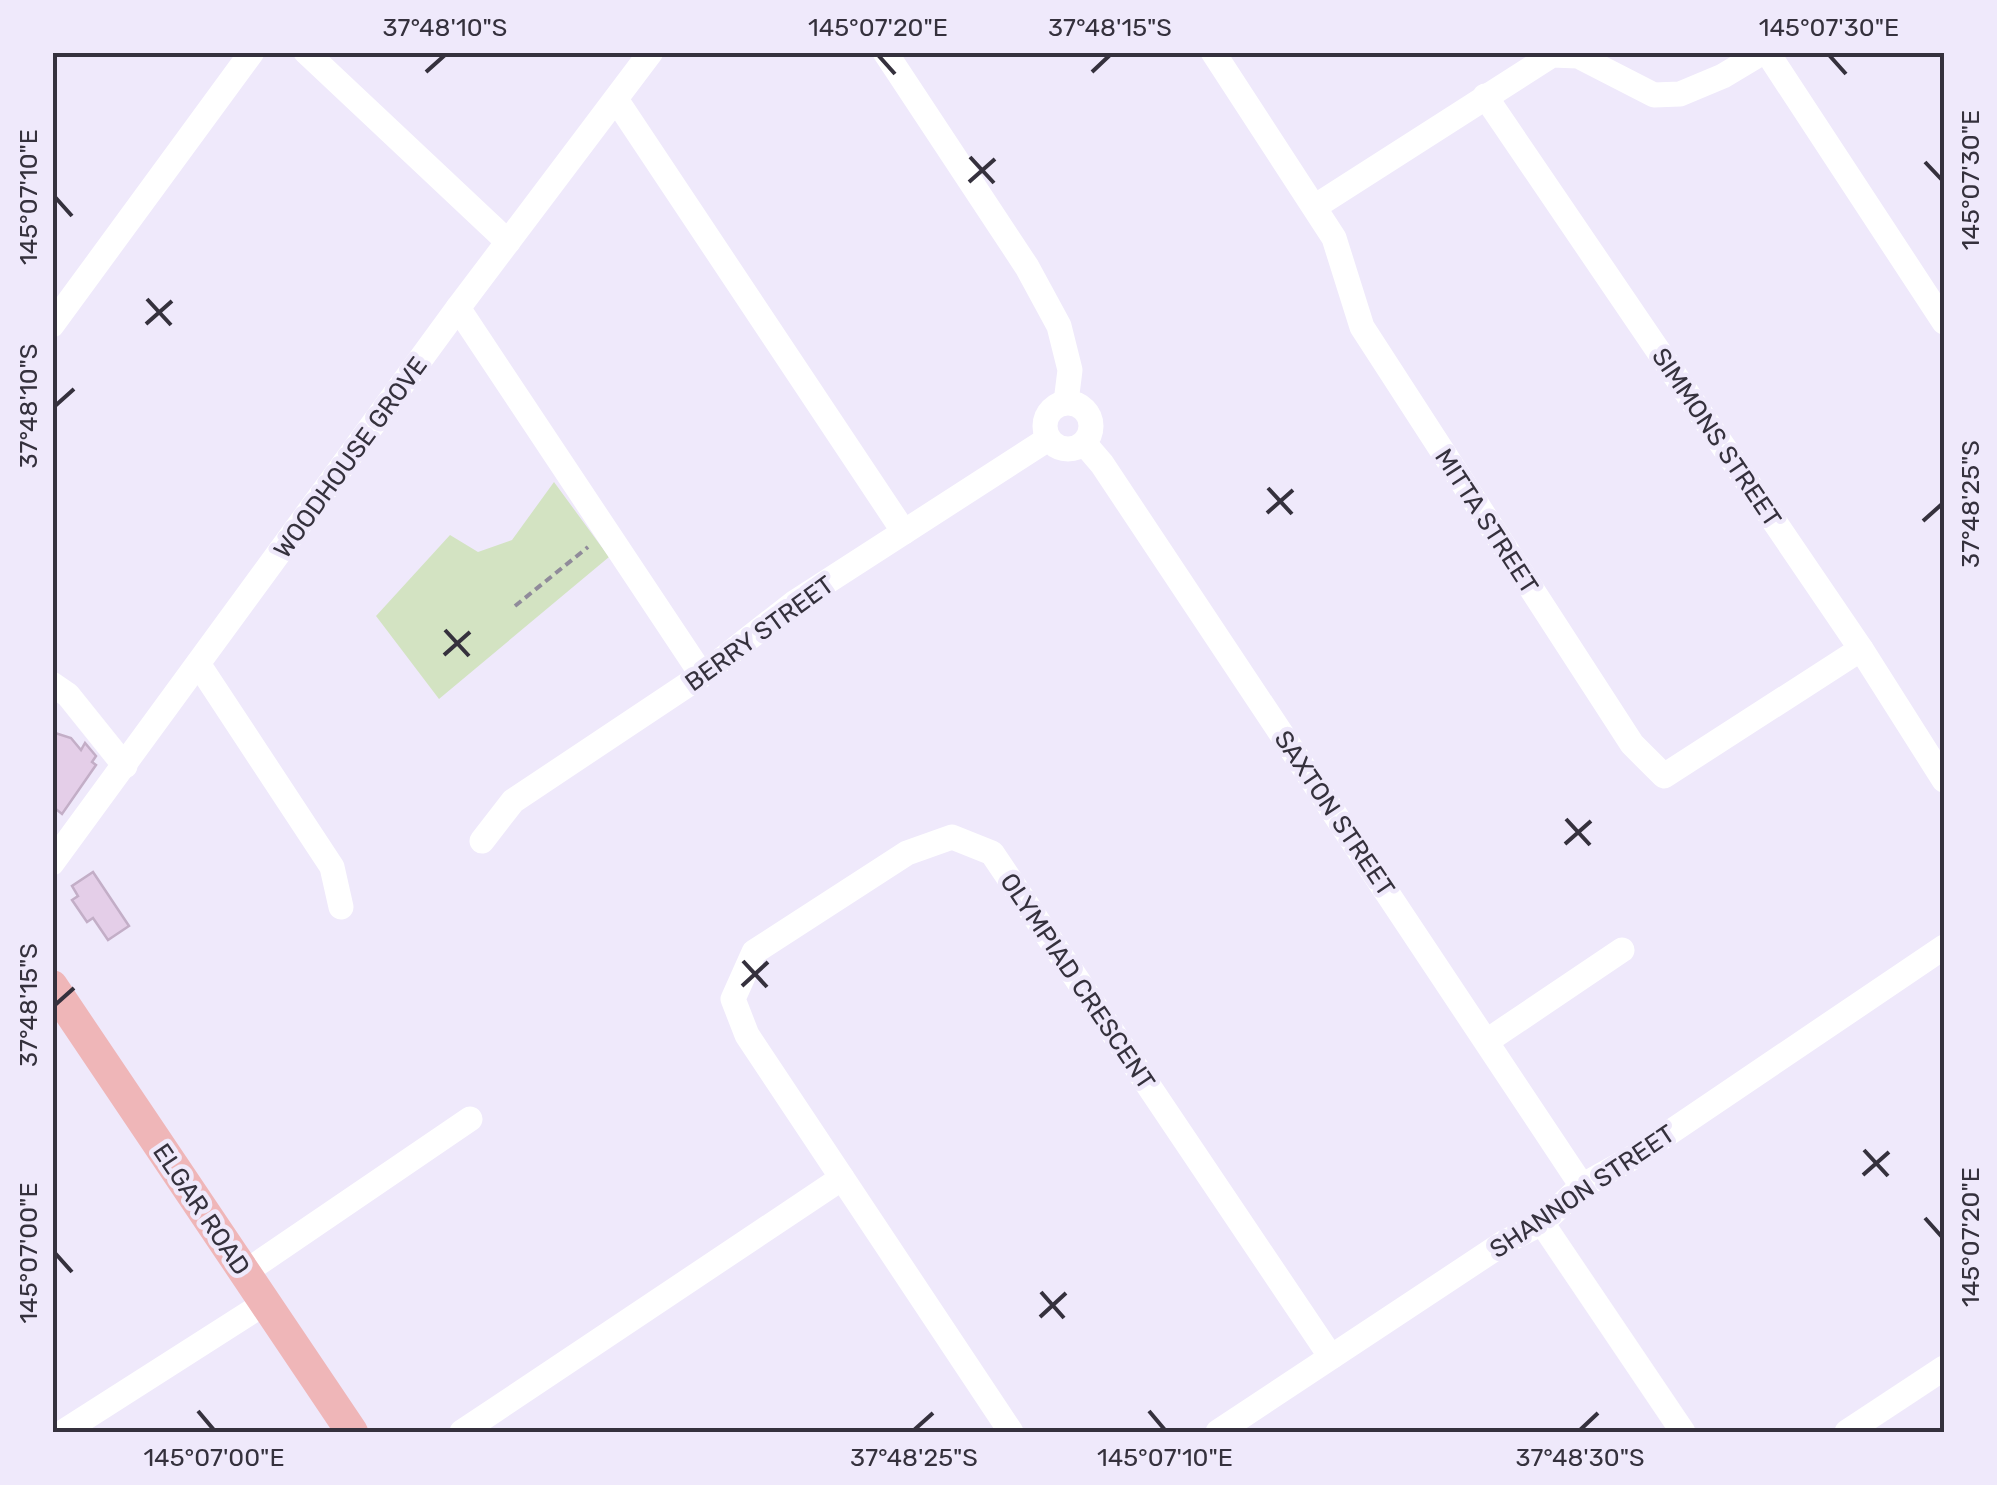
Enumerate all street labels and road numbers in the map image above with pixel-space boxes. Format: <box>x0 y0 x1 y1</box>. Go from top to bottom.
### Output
street label: SIMMONS STREET <box>1646 343 1787 532</box>
street label: WOODHOUSE GROVE <box>268 351 433 563</box>
street label: MITTA STREET <box>1429 443 1544 599</box>
street label: BERRY STREET <box>679 570 839 697</box>
street label: SAXTON STREET <box>1268 725 1401 902</box>
street label: OLYMPIAD CRESCENT <box>994 868 1161 1095</box>
street label: SHANNON STREET <box>1485 1119 1680 1264</box>
street label: ELGAR ROAD <box>147 1138 256 1280</box>

